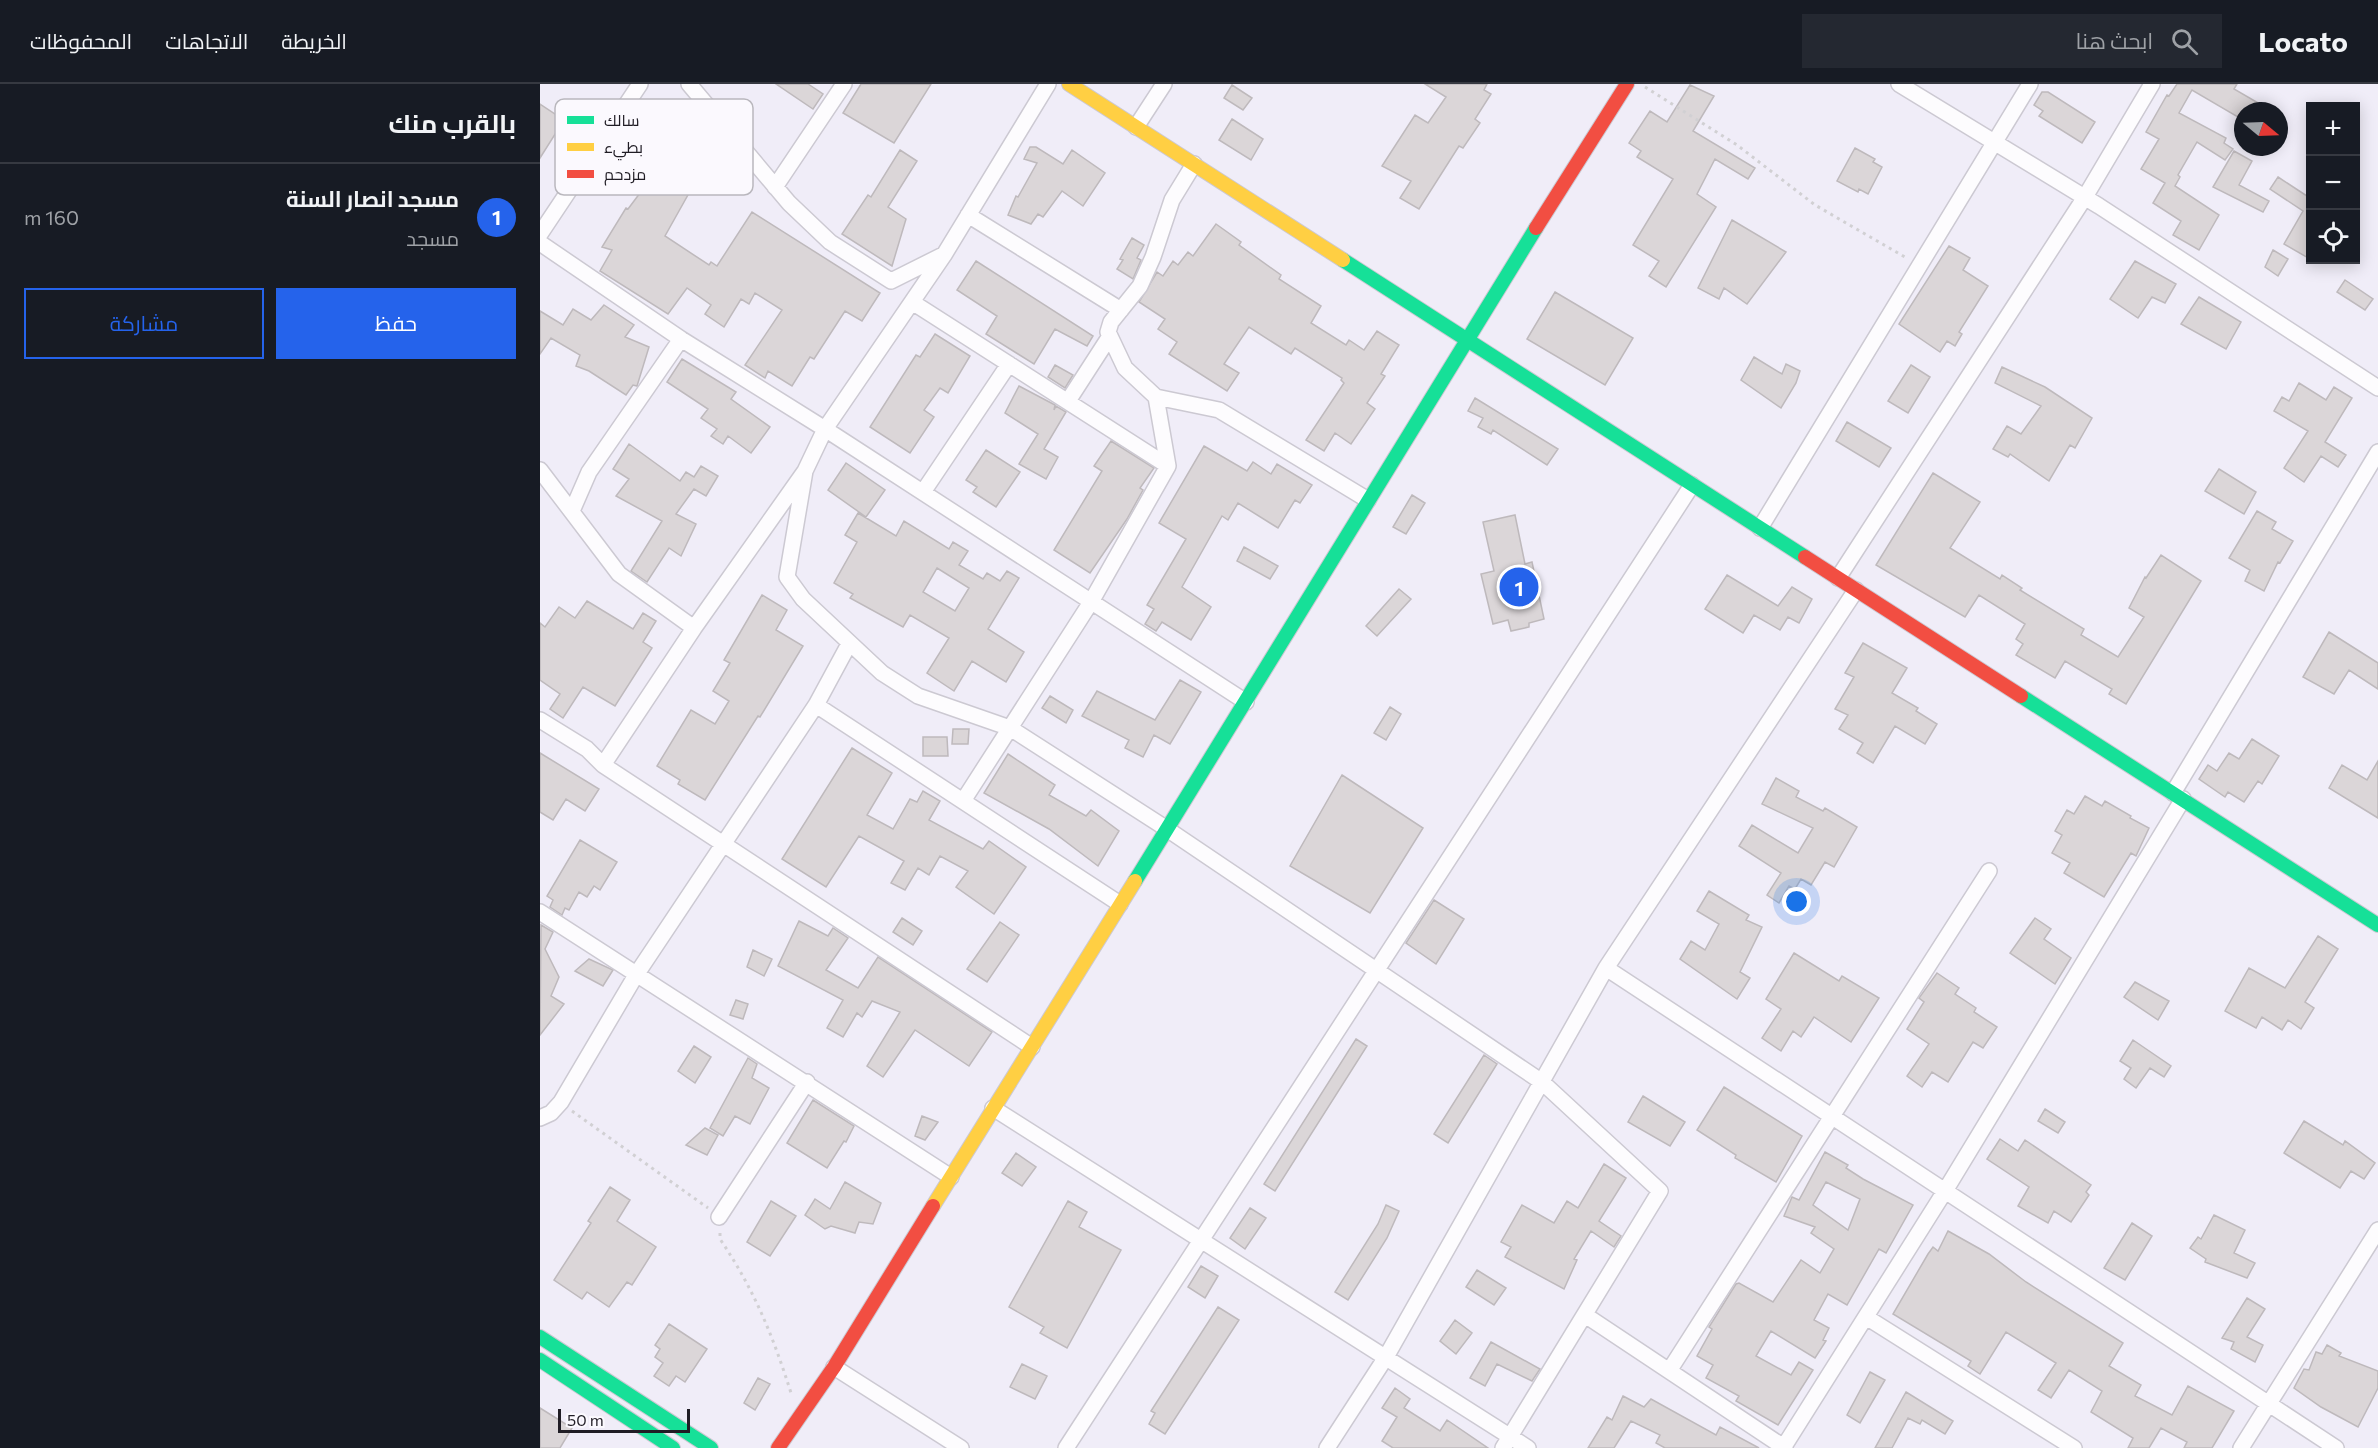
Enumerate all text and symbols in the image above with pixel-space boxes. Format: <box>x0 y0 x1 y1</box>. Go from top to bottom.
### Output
search box <box>1802 14 2222 68</box>
text: Locato <box>2258 24 2348 58</box>
icon: search <box>2168 25 2201 58</box>
text: ابحث هنا <box>2076 27 2153 54</box>
text: المحفوظات <box>30 28 132 53</box>
text: الاتجاهات <box>165 28 248 53</box>
text: الخريطة <box>281 28 347 53</box>
legend <box>555 99 753 195</box>
north arrow <box>2234 102 2288 156</box>
map controls <box>2306 102 2360 264</box>
button: + <box>2306 102 2360 156</box>
text: بالقرب منك <box>388 107 516 138</box>
text: سالك <box>604 110 639 129</box>
text: بطيء <box>604 137 643 161</box>
button: − <box>2306 156 2360 210</box>
text: مزدحم <box>604 164 646 186</box>
text: مسجد انصار السنة <box>286 185 459 212</box>
text: 160 m <box>24 205 79 229</box>
text: 1 <box>492 205 501 229</box>
button: locate <box>2306 210 2360 264</box>
text: مسجد <box>406 226 459 250</box>
button: مشاركة <box>24 288 264 359</box>
button: حفظ <box>276 288 516 359</box>
pin: 1 <box>1500 564 1538 610</box>
your location <box>1782 887 1811 916</box>
scale bar <box>558 1406 690 1434</box>
text: 50 m <box>567 1410 604 1429</box>

